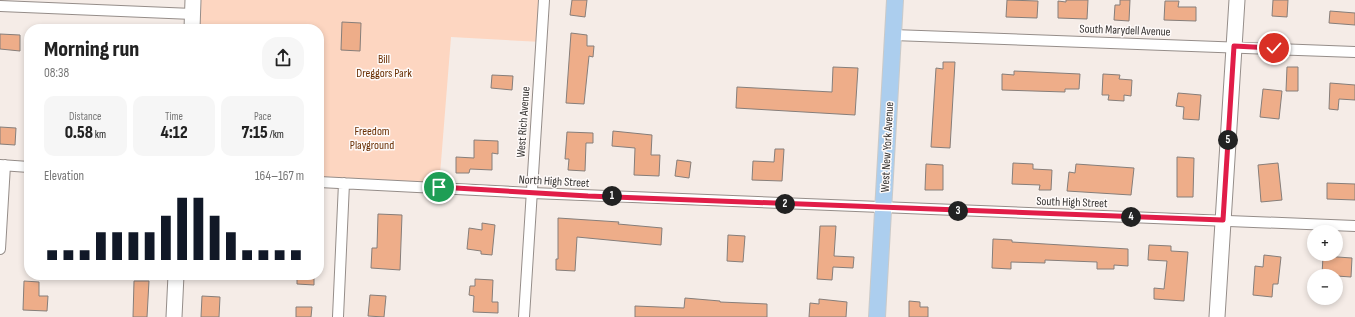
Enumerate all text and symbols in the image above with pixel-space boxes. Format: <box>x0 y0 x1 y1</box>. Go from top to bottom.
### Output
street label: South Marydell Avenue <box>1079 21 1171 40</box>
pin <box>1257 31 1291 65</box>
text: Morning run <box>44 36 139 63</box>
button: share <box>262 37 304 79</box>
icon: check <box>1263 37 1285 59</box>
park label: Bill Dreggors Park <box>356 52 412 81</box>
text: 08:38 <box>44 65 69 81</box>
street label: West Rich Avenue <box>514 86 533 158</box>
street label: West New York Avenue <box>878 101 897 193</box>
text: Distance <box>69 110 102 123</box>
text: Time <box>165 110 183 123</box>
text: Pace <box>254 110 271 123</box>
text: 0.58 <box>65 123 93 143</box>
text: 4:12 <box>160 123 188 143</box>
text: 7:15 <box>241 123 268 143</box>
park label: Freedom Playground <box>350 124 394 153</box>
text: km <box>93 128 106 141</box>
text: /km <box>268 128 284 141</box>
pin: 5 <box>1218 130 1238 150</box>
text: 5 <box>1226 133 1230 146</box>
text: Elevation <box>44 168 84 184</box>
text: 164–167 m <box>255 168 304 184</box>
pin <box>422 170 456 204</box>
street label: North High Street <box>518 172 590 191</box>
icon: arrive <box>428 176 450 198</box>
pin: 1 <box>602 186 622 206</box>
text: 1 <box>610 189 614 202</box>
pin: 2 <box>775 194 795 214</box>
street label: South High Street <box>1036 194 1108 211</box>
text: 2 <box>783 197 787 210</box>
pin: 3 <box>948 201 968 221</box>
text: 3 <box>956 204 960 217</box>
pin: 4 <box>1121 207 1141 227</box>
text: 4 <box>1128 210 1134 223</box>
map controls <box>1307 225 1343 305</box>
button: + <box>1307 225 1343 261</box>
button: − <box>1307 269 1343 305</box>

